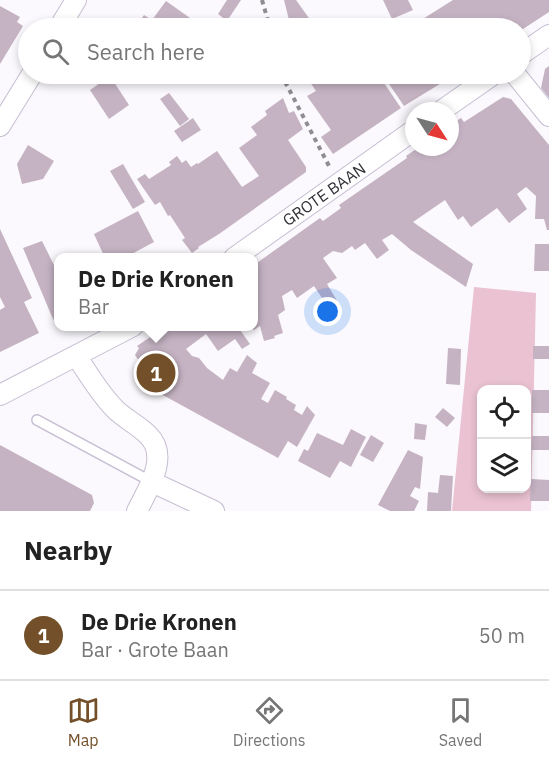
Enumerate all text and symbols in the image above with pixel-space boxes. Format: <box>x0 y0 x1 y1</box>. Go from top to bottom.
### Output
search box <box>18 18 531 84</box>
icon: search <box>39 35 72 68</box>
text: Search here <box>87 37 205 66</box>
north arrow <box>405 102 459 156</box>
street label: GROTE BAAN <box>279 158 369 230</box>
popup <box>54 253 258 331</box>
text: De Drie Kronen <box>78 264 234 293</box>
text: Bar <box>78 293 109 320</box>
your location <box>313 297 342 326</box>
pin: 1 <box>136 350 176 395</box>
map controls <box>477 385 531 493</box>
button: locate <box>477 385 531 439</box>
button: layers <box>477 439 531 493</box>
text: Nearby <box>24 533 112 567</box>
text: De Drie Kronen <box>81 607 237 636</box>
text: 1 <box>38 622 50 649</box>
text: 50 m <box>479 622 525 649</box>
text: Bar · Grote Baan <box>81 636 229 663</box>
tab: Map <box>67 694 100 750</box>
tab: Directions <box>233 694 306 750</box>
tab: Saved <box>439 694 482 750</box>

